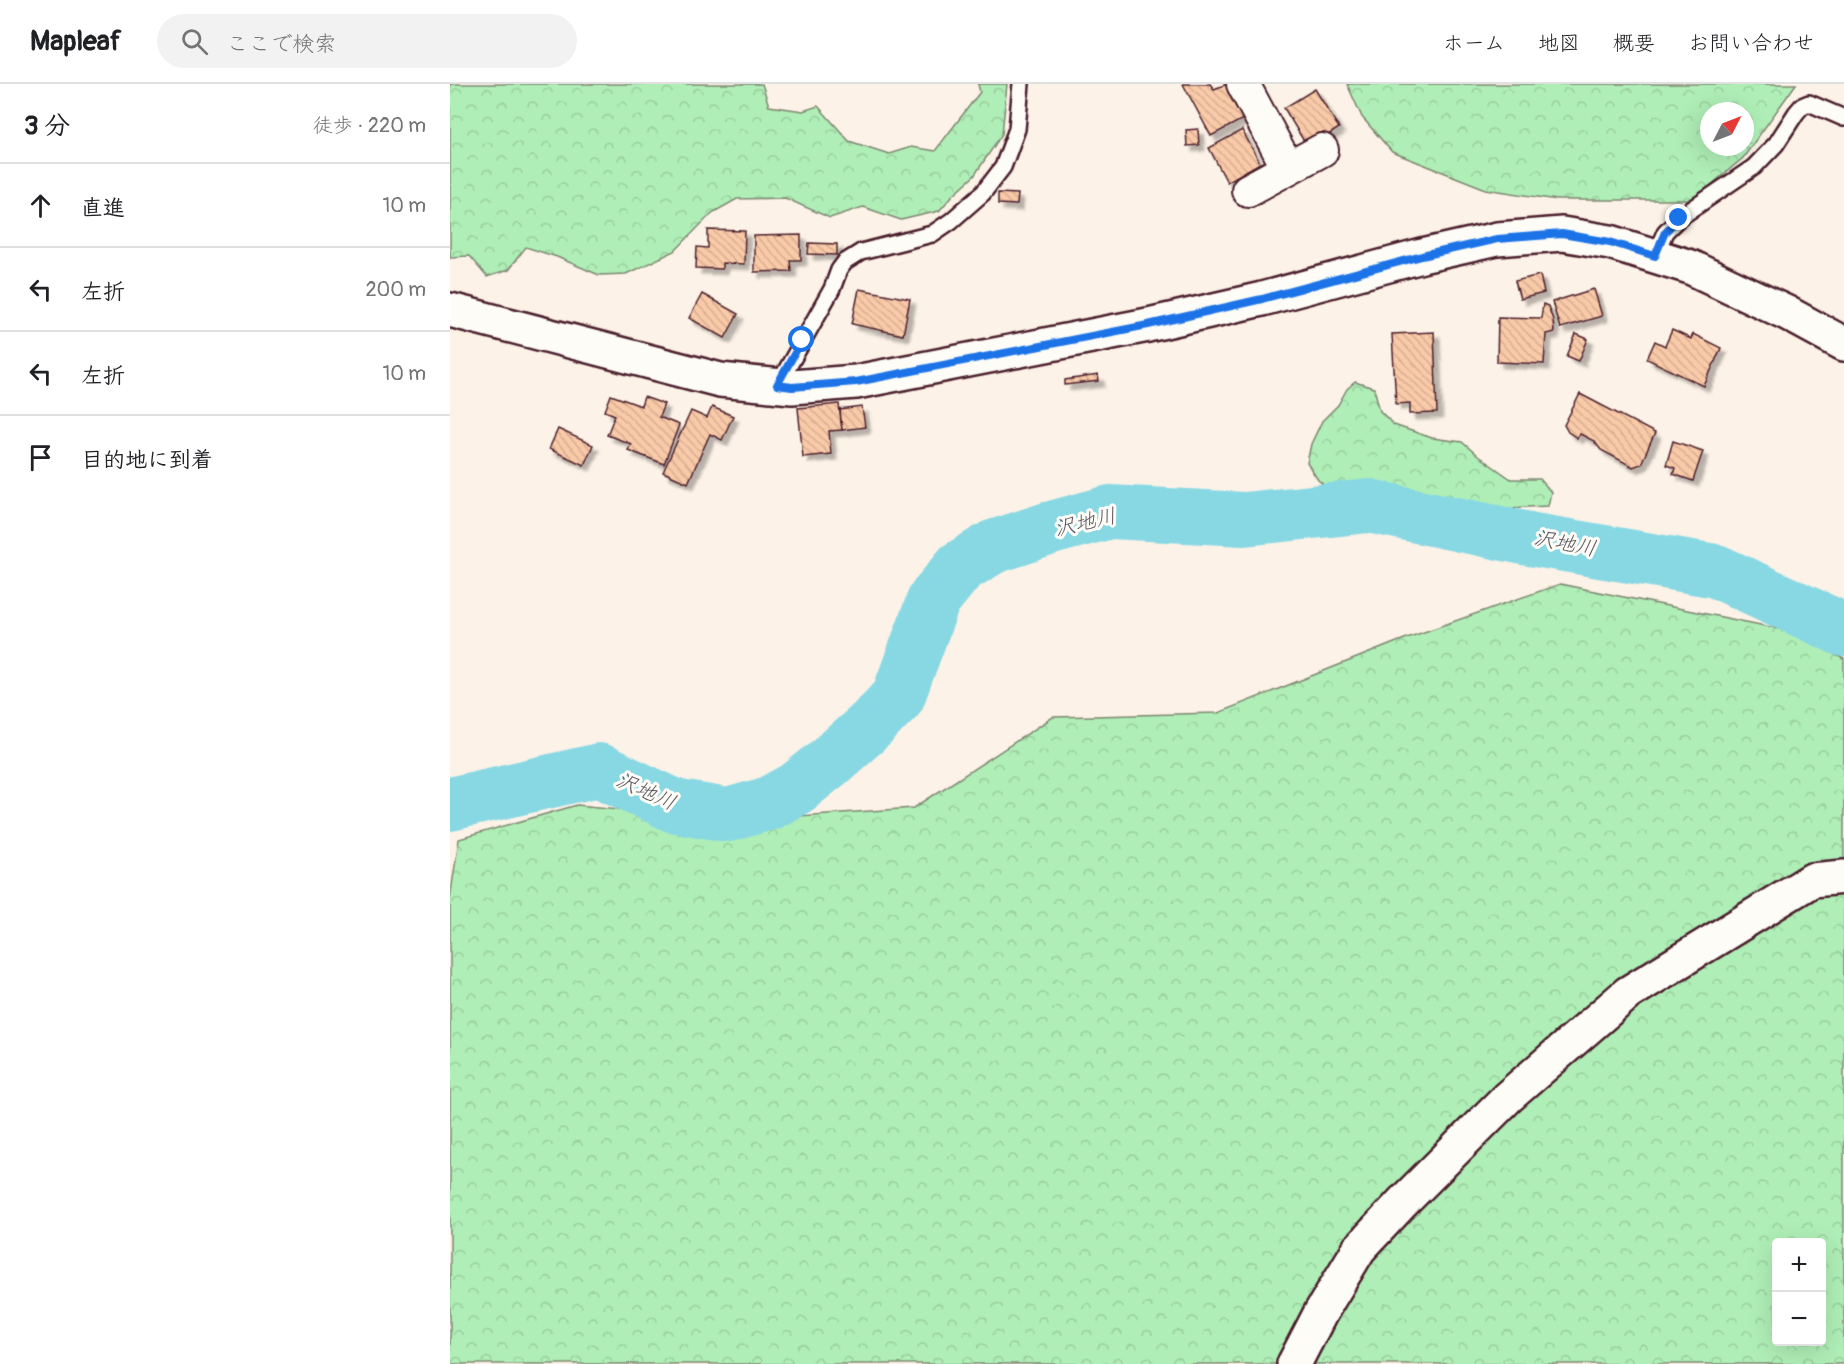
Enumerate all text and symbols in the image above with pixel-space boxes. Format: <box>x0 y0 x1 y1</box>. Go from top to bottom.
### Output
search box <box>157 14 577 68</box>
text: Mapleaf <box>30 24 121 59</box>
icon: search <box>178 25 211 58</box>
text: ここで検索 <box>226 30 336 58</box>
text: ホーム <box>1443 30 1505 57</box>
text: 地図 <box>1538 30 1580 57</box>
text: 概要 <box>1613 30 1655 57</box>
text: お問い合わせ <box>1688 30 1814 57</box>
north arrow <box>1700 102 1754 156</box>
text: 3 分 <box>24 110 70 142</box>
text: 徒歩 · 220 m <box>313 113 426 138</box>
icon: ahead <box>24 189 57 222</box>
text: 10 m <box>382 193 426 218</box>
text: 直進 <box>81 194 125 222</box>
route end <box>1665 204 1691 230</box>
icon: left <box>24 273 57 306</box>
text: 200 m <box>365 277 426 302</box>
text: 左折 <box>81 278 125 306</box>
route start <box>788 326 814 352</box>
icon: left <box>24 357 57 390</box>
text: 10 m <box>382 361 426 386</box>
text: 左折 <box>81 362 125 390</box>
icon: arrive <box>24 441 57 474</box>
text: 目的地に到着 <box>81 446 213 474</box>
water label: 沢地川 <box>1051 502 1119 543</box>
water label: 沢地川 <box>1531 524 1598 563</box>
water label: 沢地川 <box>612 766 680 817</box>
map controls <box>1772 1238 1826 1346</box>
button: + <box>1772 1238 1826 1292</box>
button: − <box>1772 1292 1826 1346</box>

